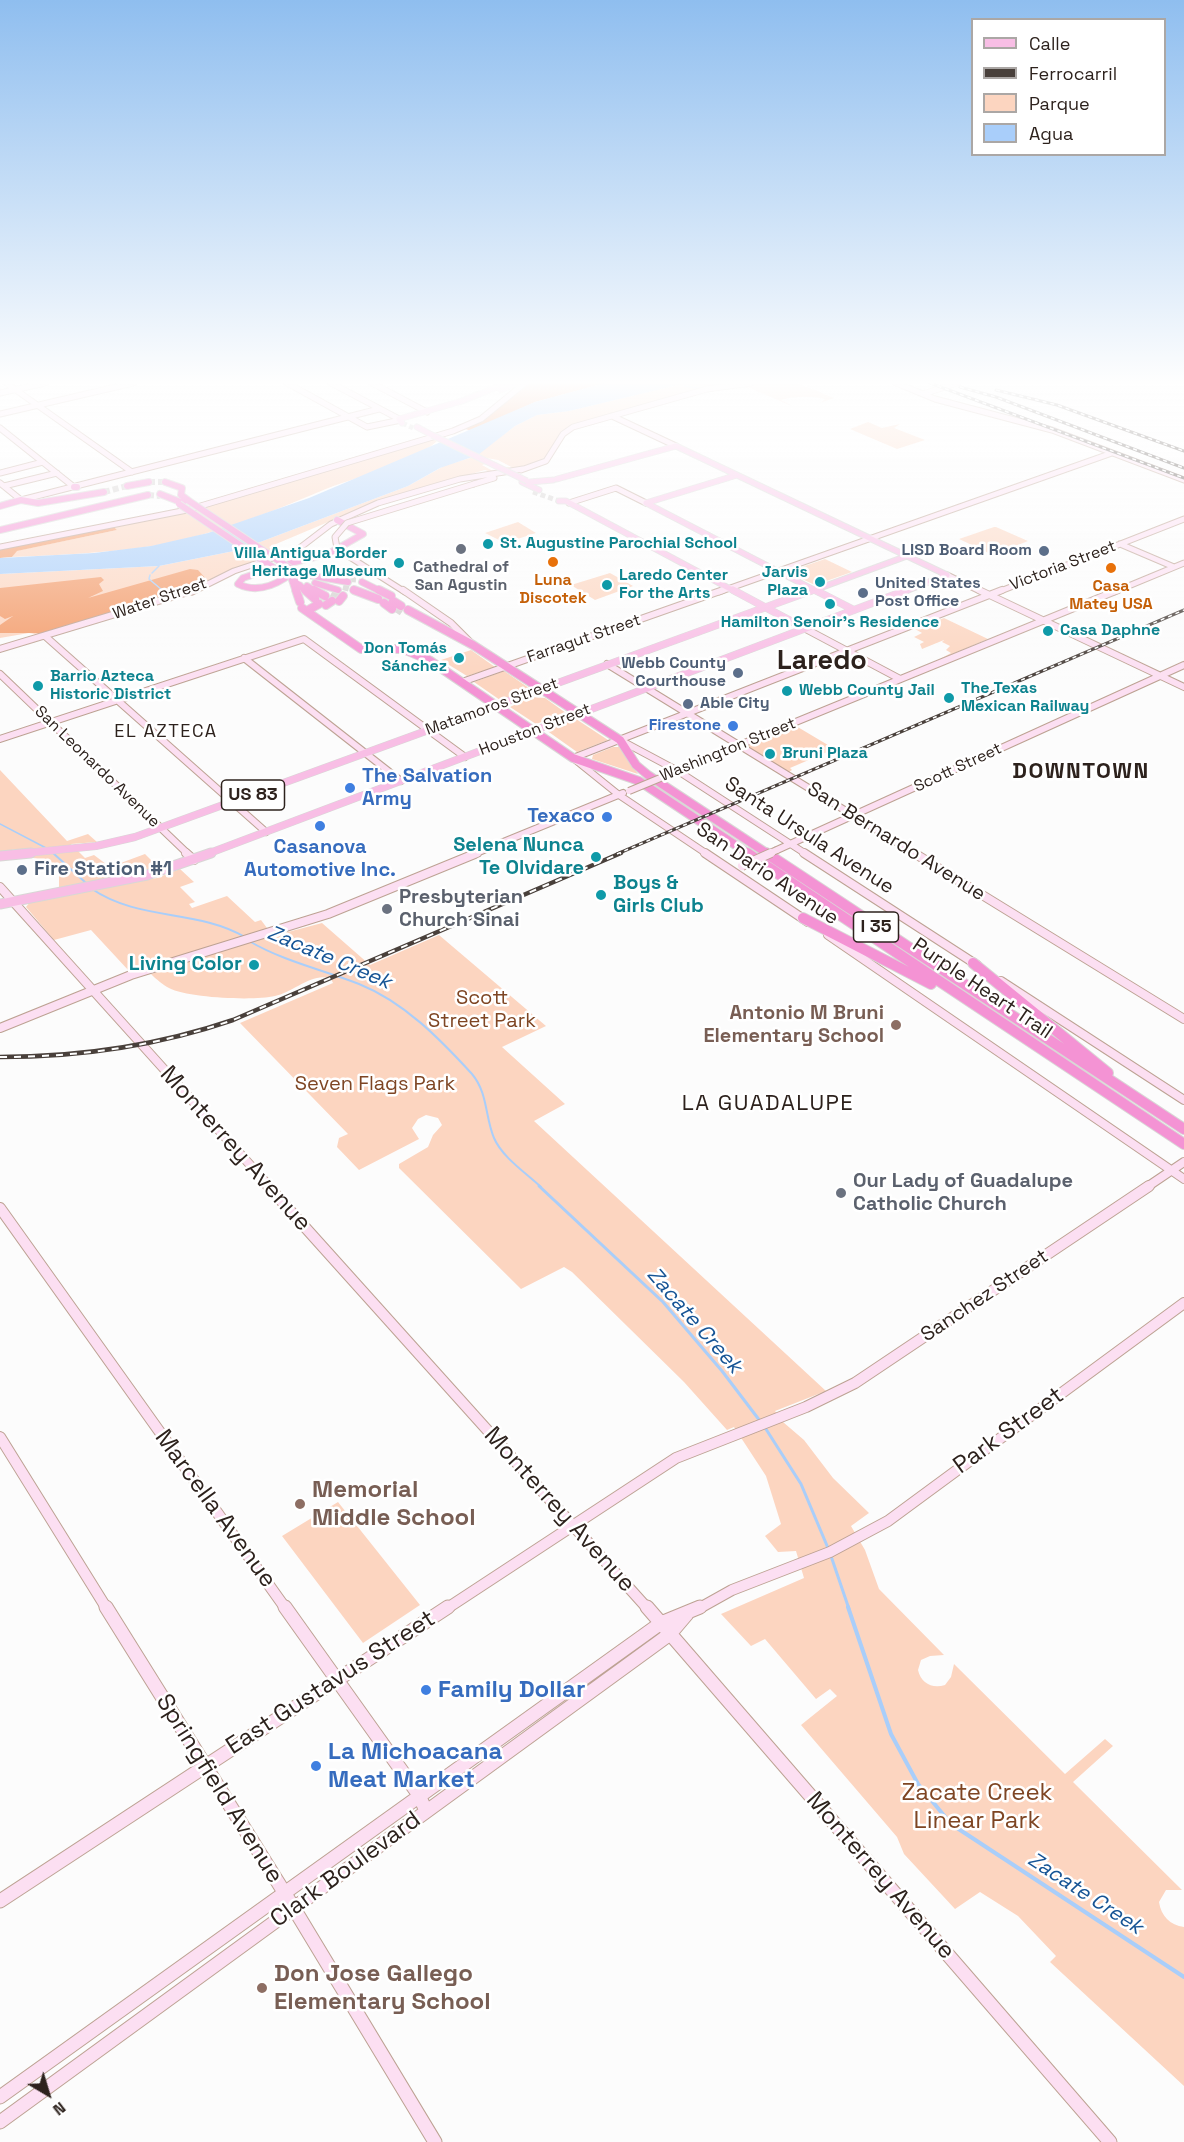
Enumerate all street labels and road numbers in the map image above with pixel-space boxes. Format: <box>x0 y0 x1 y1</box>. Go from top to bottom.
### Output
street label: Victoria Street <box>1007 537 1119 595</box>
street label: Water Street <box>110 574 210 624</box>
street label: Farragut Street <box>525 611 643 667</box>
street label: Matamoros Street <box>423 674 561 740</box>
street label: Houston Street <box>476 700 594 760</box>
street label: San Leonardo Avenue <box>30 702 164 832</box>
street label: Washington Street <box>657 714 799 786</box>
street label: Scott Street <box>911 739 1005 797</box>
street label: Santa Ursula Avenue <box>720 772 898 900</box>
street label: San Bernardo Avenue <box>802 777 990 907</box>
road number: US 83 <box>222 780 284 810</box>
street label: San Dario Avenue <box>691 817 843 931</box>
road number: I 35 <box>854 912 898 942</box>
street label: Purple Heart Trail <box>907 933 1057 1045</box>
street label: Monterrey Avenue <box>153 1060 317 1238</box>
street label: Sanchez Street <box>917 1245 1053 1347</box>
street label: Park Street <box>948 1381 1070 1481</box>
street label: Monterrey Avenue <box>477 1421 641 1599</box>
street label: Marcella Avenue <box>148 1424 282 1594</box>
street label: East Gustavus Street <box>221 1605 441 1761</box>
street label: Springfield Avenue <box>149 1689 289 1889</box>
street label: Monterrey Avenue <box>799 1786 961 1966</box>
street label: Clark Boulevard <box>265 1806 427 1934</box>

